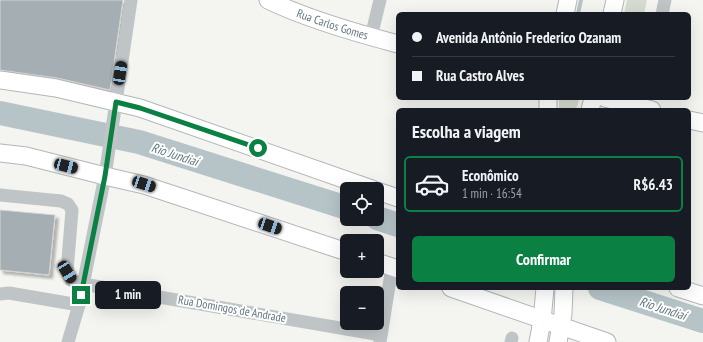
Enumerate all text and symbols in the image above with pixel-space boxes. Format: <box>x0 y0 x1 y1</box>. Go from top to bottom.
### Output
street label: Rua Carlos Gomes <box>295 5 370 43</box>
text: Avenida Antônio Frederico Ozanam <box>436 28 621 47</box>
car <box>112 60 128 86</box>
text: Rua Castro Alves <box>436 66 524 85</box>
text: Escolha a viagem <box>412 120 521 143</box>
water label: Rio Jundiaí <box>149 139 203 171</box>
route start <box>249 139 267 157</box>
car <box>53 157 79 175</box>
icon: car <box>414 166 450 202</box>
text: Econômico <box>462 166 519 185</box>
car <box>131 175 157 193</box>
text: R$6.43 <box>634 175 673 194</box>
map controls <box>340 182 384 330</box>
button: locate <box>340 182 384 226</box>
text: 1 min · 16:54 <box>462 185 522 202</box>
car <box>257 216 283 236</box>
button: + <box>340 234 384 278</box>
button: Confirmar <box>412 236 675 282</box>
car <box>56 259 78 285</box>
callout: 1 min <box>95 281 161 309</box>
route end <box>72 286 90 304</box>
text: 1 min <box>115 286 141 303</box>
button: − <box>340 286 384 330</box>
street label: Rua Domingos de Andrade <box>177 292 287 325</box>
water label: Rio Jundiaí <box>637 293 691 325</box>

